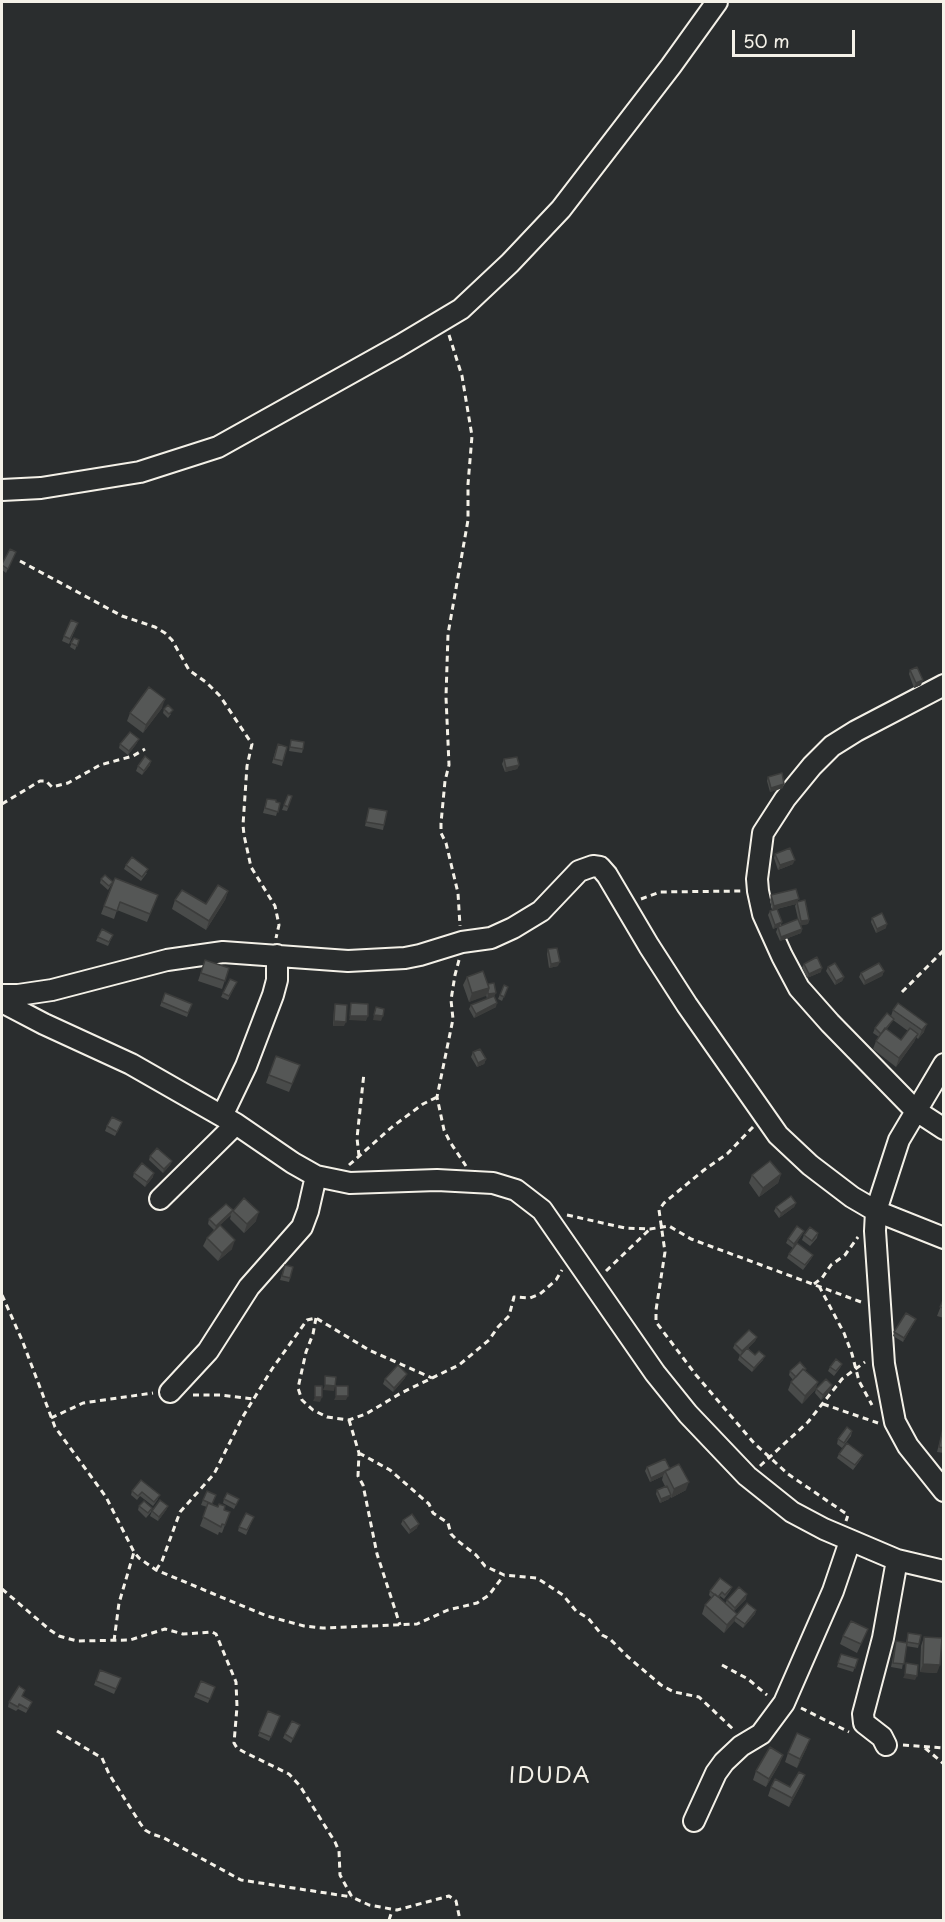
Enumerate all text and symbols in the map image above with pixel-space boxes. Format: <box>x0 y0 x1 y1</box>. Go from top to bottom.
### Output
scale bar <box>735 18 858 56</box>
text: 50 m <box>743 27 790 54</box>
district label: IDUDA <box>510 1764 590 1790</box>

